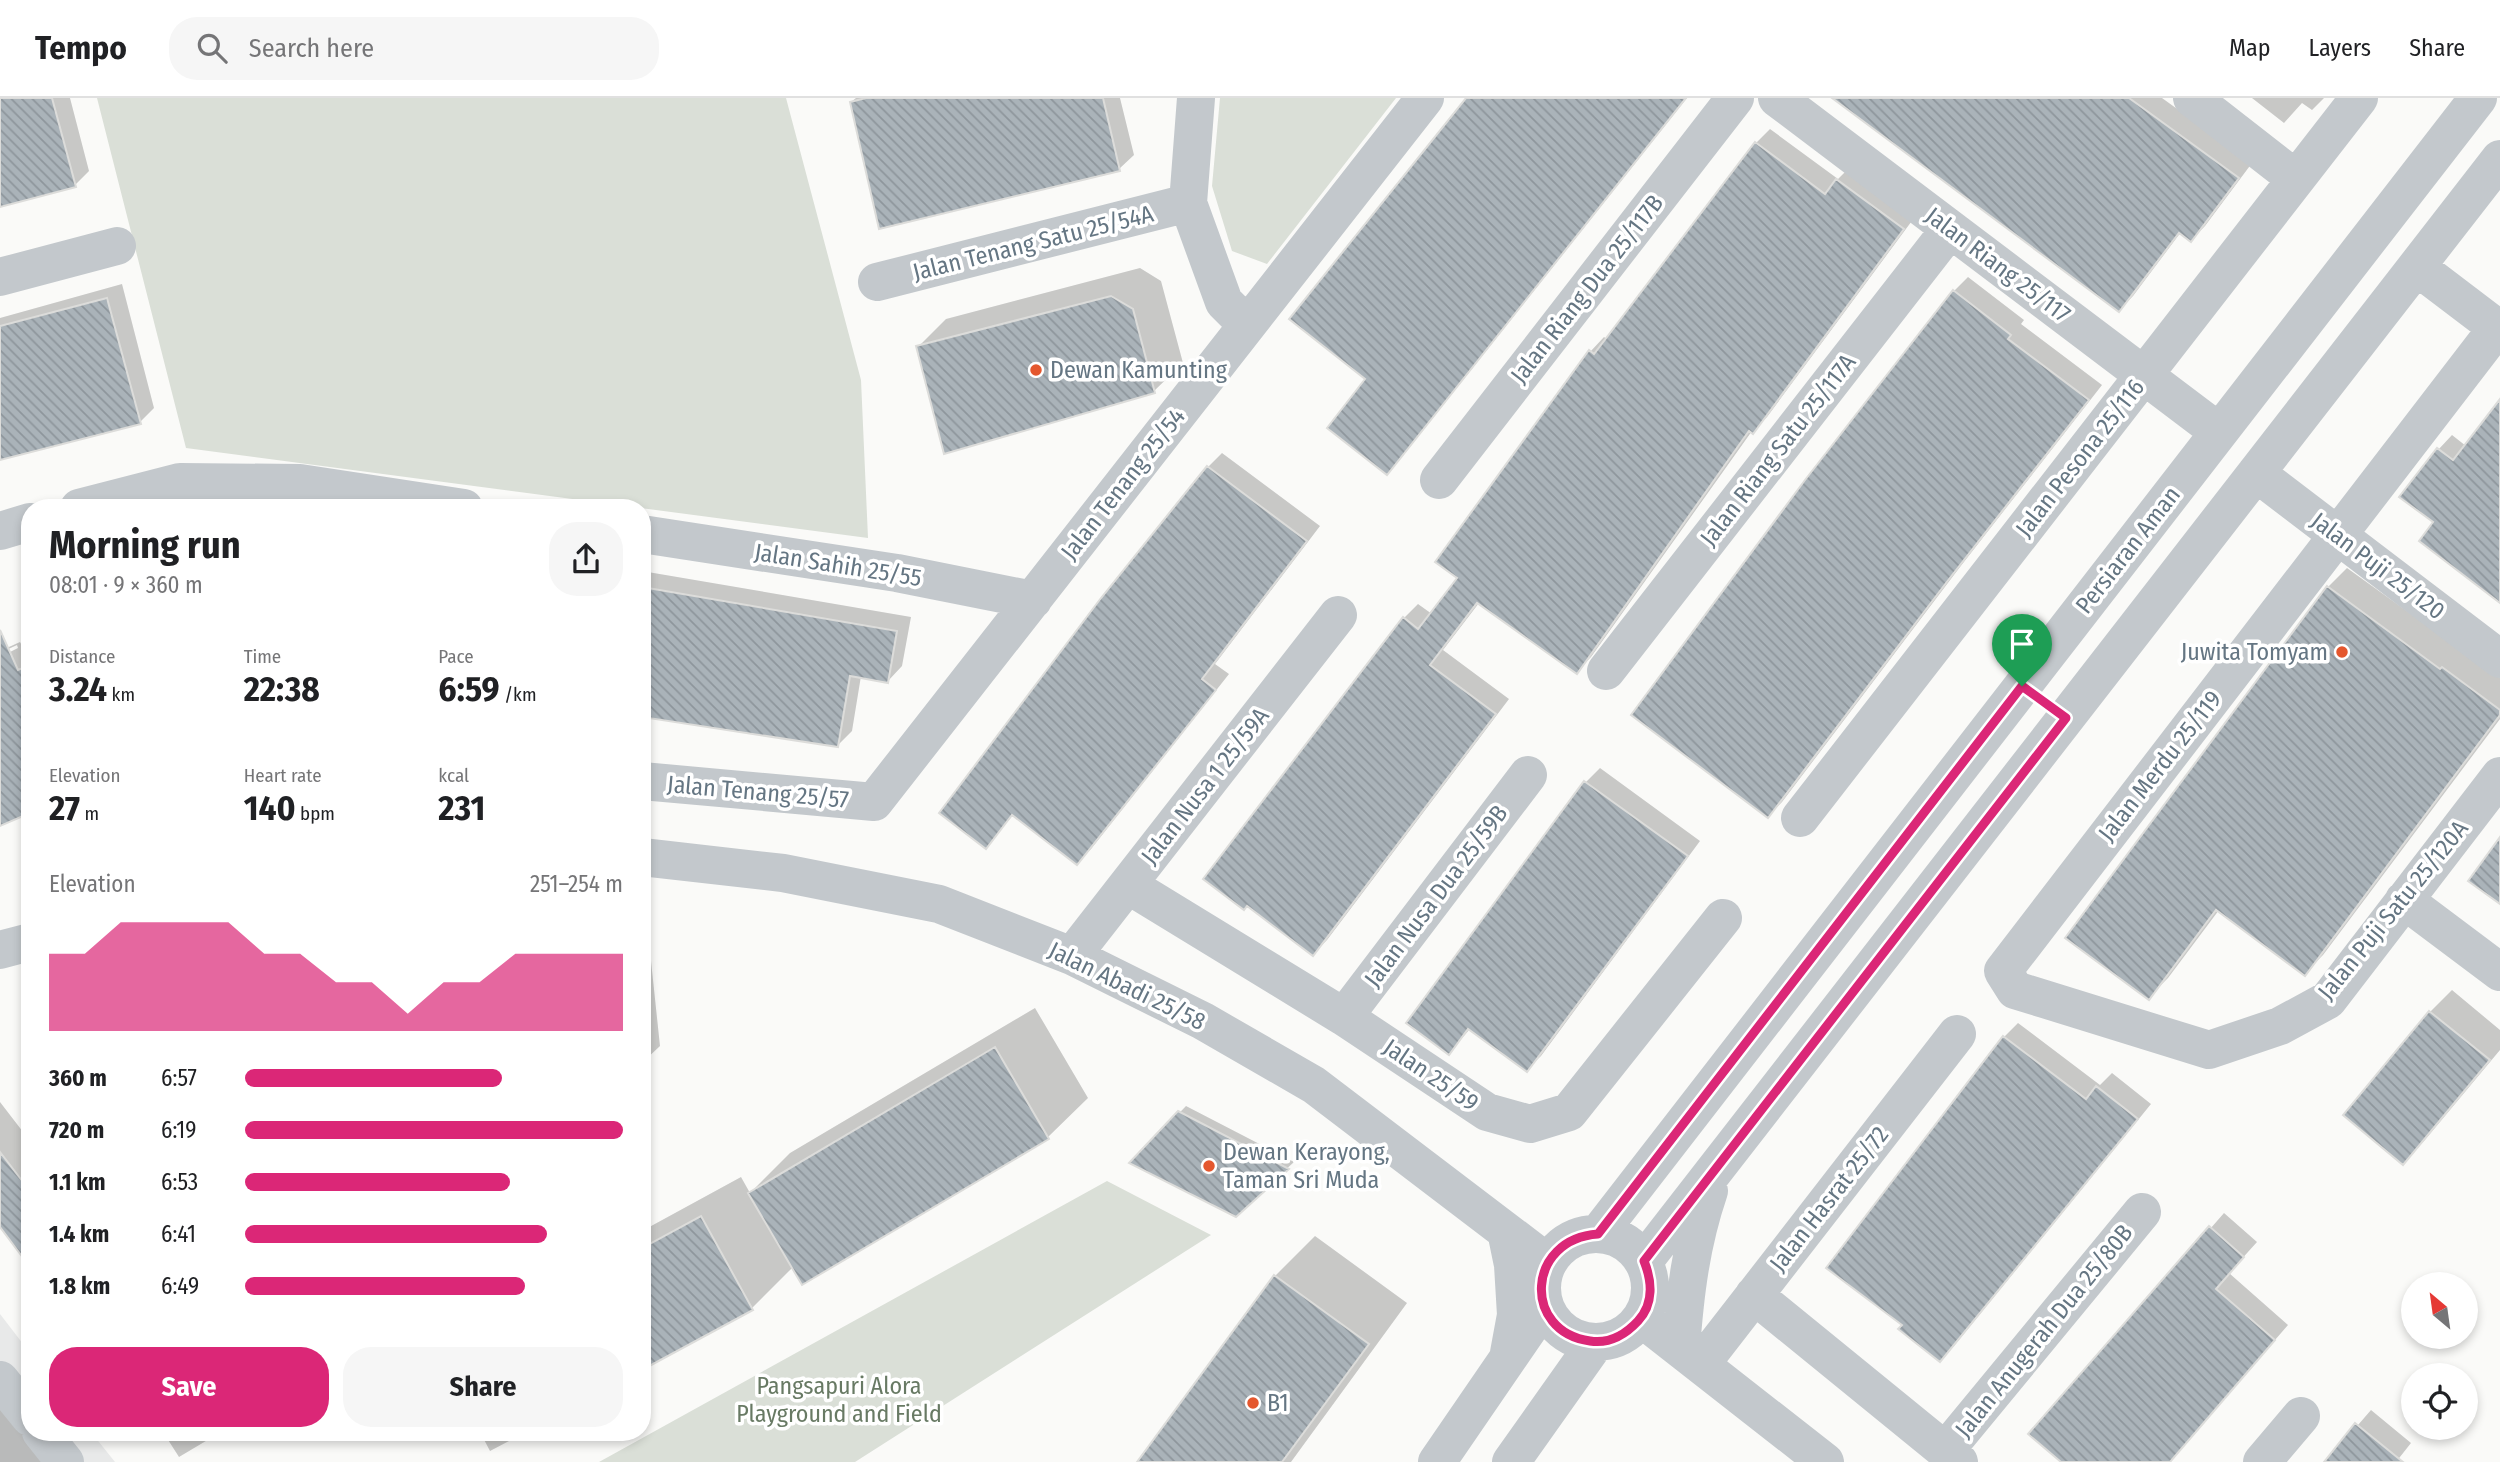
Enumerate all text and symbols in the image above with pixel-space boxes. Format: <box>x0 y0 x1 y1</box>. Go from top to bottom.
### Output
search box <box>169 17 659 80</box>
text: Tempo <box>35 28 127 68</box>
icon: search <box>193 29 231 67</box>
text: Search here <box>249 33 374 64</box>
text: Map <box>2229 34 2271 62</box>
text: Layers <box>2309 34 2371 62</box>
text: Share <box>2409 34 2465 62</box>
street label: Jalan Riang Dua 25/117B <box>1505 189 1669 389</box>
street label: Jalan Tenang Satu 25/54A <box>910 199 1156 286</box>
street label: Jalan Riang 25/117 <box>1920 202 2076 329</box>
street label: Jalan Riang Satu 25/117A <box>1694 348 1862 551</box>
place label: Dewan Kamunting <box>1050 356 1228 384</box>
marker: Dewan Kamunting <box>1028 362 1044 378</box>
street label: Jalan Pesona 25/116 <box>2010 374 2150 542</box>
street label: Jalan Tenang 25/54 <box>1055 403 1191 565</box>
street label: Persiaran Aman <box>2070 481 2186 619</box>
street label: Jalan Puji 25/120 <box>2306 507 2450 625</box>
text: Morning run <box>49 522 241 568</box>
button: share <box>549 522 623 596</box>
street label: Jalan Sahih 25/55 <box>752 538 924 592</box>
text: 08:01 · 9 × 360 m <box>49 571 203 599</box>
pin <box>1992 614 2052 686</box>
icon: arrive <box>2003 625 2041 663</box>
place label: Juwita Tomyam <box>2181 638 2328 666</box>
marker: Juwita Tomyam <box>2334 644 2350 660</box>
text: Distance <box>49 645 116 668</box>
text: Time <box>244 645 281 668</box>
text: Pace <box>438 645 474 668</box>
text: 3.24 <box>49 668 107 710</box>
text: 22:38 <box>244 668 320 710</box>
text: 6:59 <box>438 668 500 710</box>
text: km <box>107 683 135 706</box>
text: /km <box>500 683 537 706</box>
street label: Jalan Merdu 25/119 <box>2093 685 2227 847</box>
street label: Jalan Nusa 1 25/59A <box>1135 702 1275 870</box>
text: Elevation <box>49 764 121 787</box>
text: Heart rate <box>244 764 322 787</box>
text: kcal <box>438 764 469 787</box>
street label: Jalan Tenang 25/57 <box>666 770 850 814</box>
text: 27 <box>49 787 80 829</box>
text: 140 <box>244 787 296 829</box>
text: 231 <box>438 787 485 829</box>
street label: Jalan Nusa Dua 25/59B <box>1359 800 1513 992</box>
text: m <box>80 802 99 825</box>
text: bpm <box>296 802 335 825</box>
street label: Jalan Puji Satu 25/120A <box>2312 815 2474 1005</box>
text: Elevation <box>49 870 136 898</box>
text: 251–254 m <box>530 870 623 898</box>
street label: Jalan Abadi 25/58 <box>1044 936 1210 1036</box>
street label: Jalan 25/59 <box>1378 1033 1484 1117</box>
text: 360 m <box>49 1064 107 1092</box>
text: 6:57 <box>161 1064 197 1092</box>
text: 720 m <box>49 1116 104 1144</box>
text: 6:19 <box>161 1116 197 1144</box>
street label: Jalan Hasrat 25/72 <box>1764 1121 1894 1277</box>
place label: Dewan Kerayong, Taman Sri Muda <box>1223 1138 1390 1194</box>
marker: Dewan Kerayong, Taman Sri Muda <box>1201 1158 1217 1174</box>
text: 1.1 km <box>49 1168 105 1196</box>
text: 6:53 <box>161 1168 198 1196</box>
street label: Jalan Anugerah Dua 25/80B <box>1949 1219 2139 1443</box>
text: 1.4 km <box>49 1220 109 1248</box>
text: 6:41 <box>161 1220 196 1248</box>
text: 1.8 km <box>49 1272 110 1300</box>
text: 6:49 <box>161 1272 199 1300</box>
north arrow <box>2401 1272 2478 1349</box>
map controls <box>2401 1272 2478 1440</box>
button: Save <box>49 1347 329 1427</box>
button: Share <box>343 1347 623 1427</box>
button: locate <box>2401 1363 2478 1440</box>
park label: Pangsapuri Alora Playground and Field <box>736 1372 942 1428</box>
place label: B1 <box>1267 1389 1289 1417</box>
marker: B1 <box>1245 1395 1261 1411</box>

